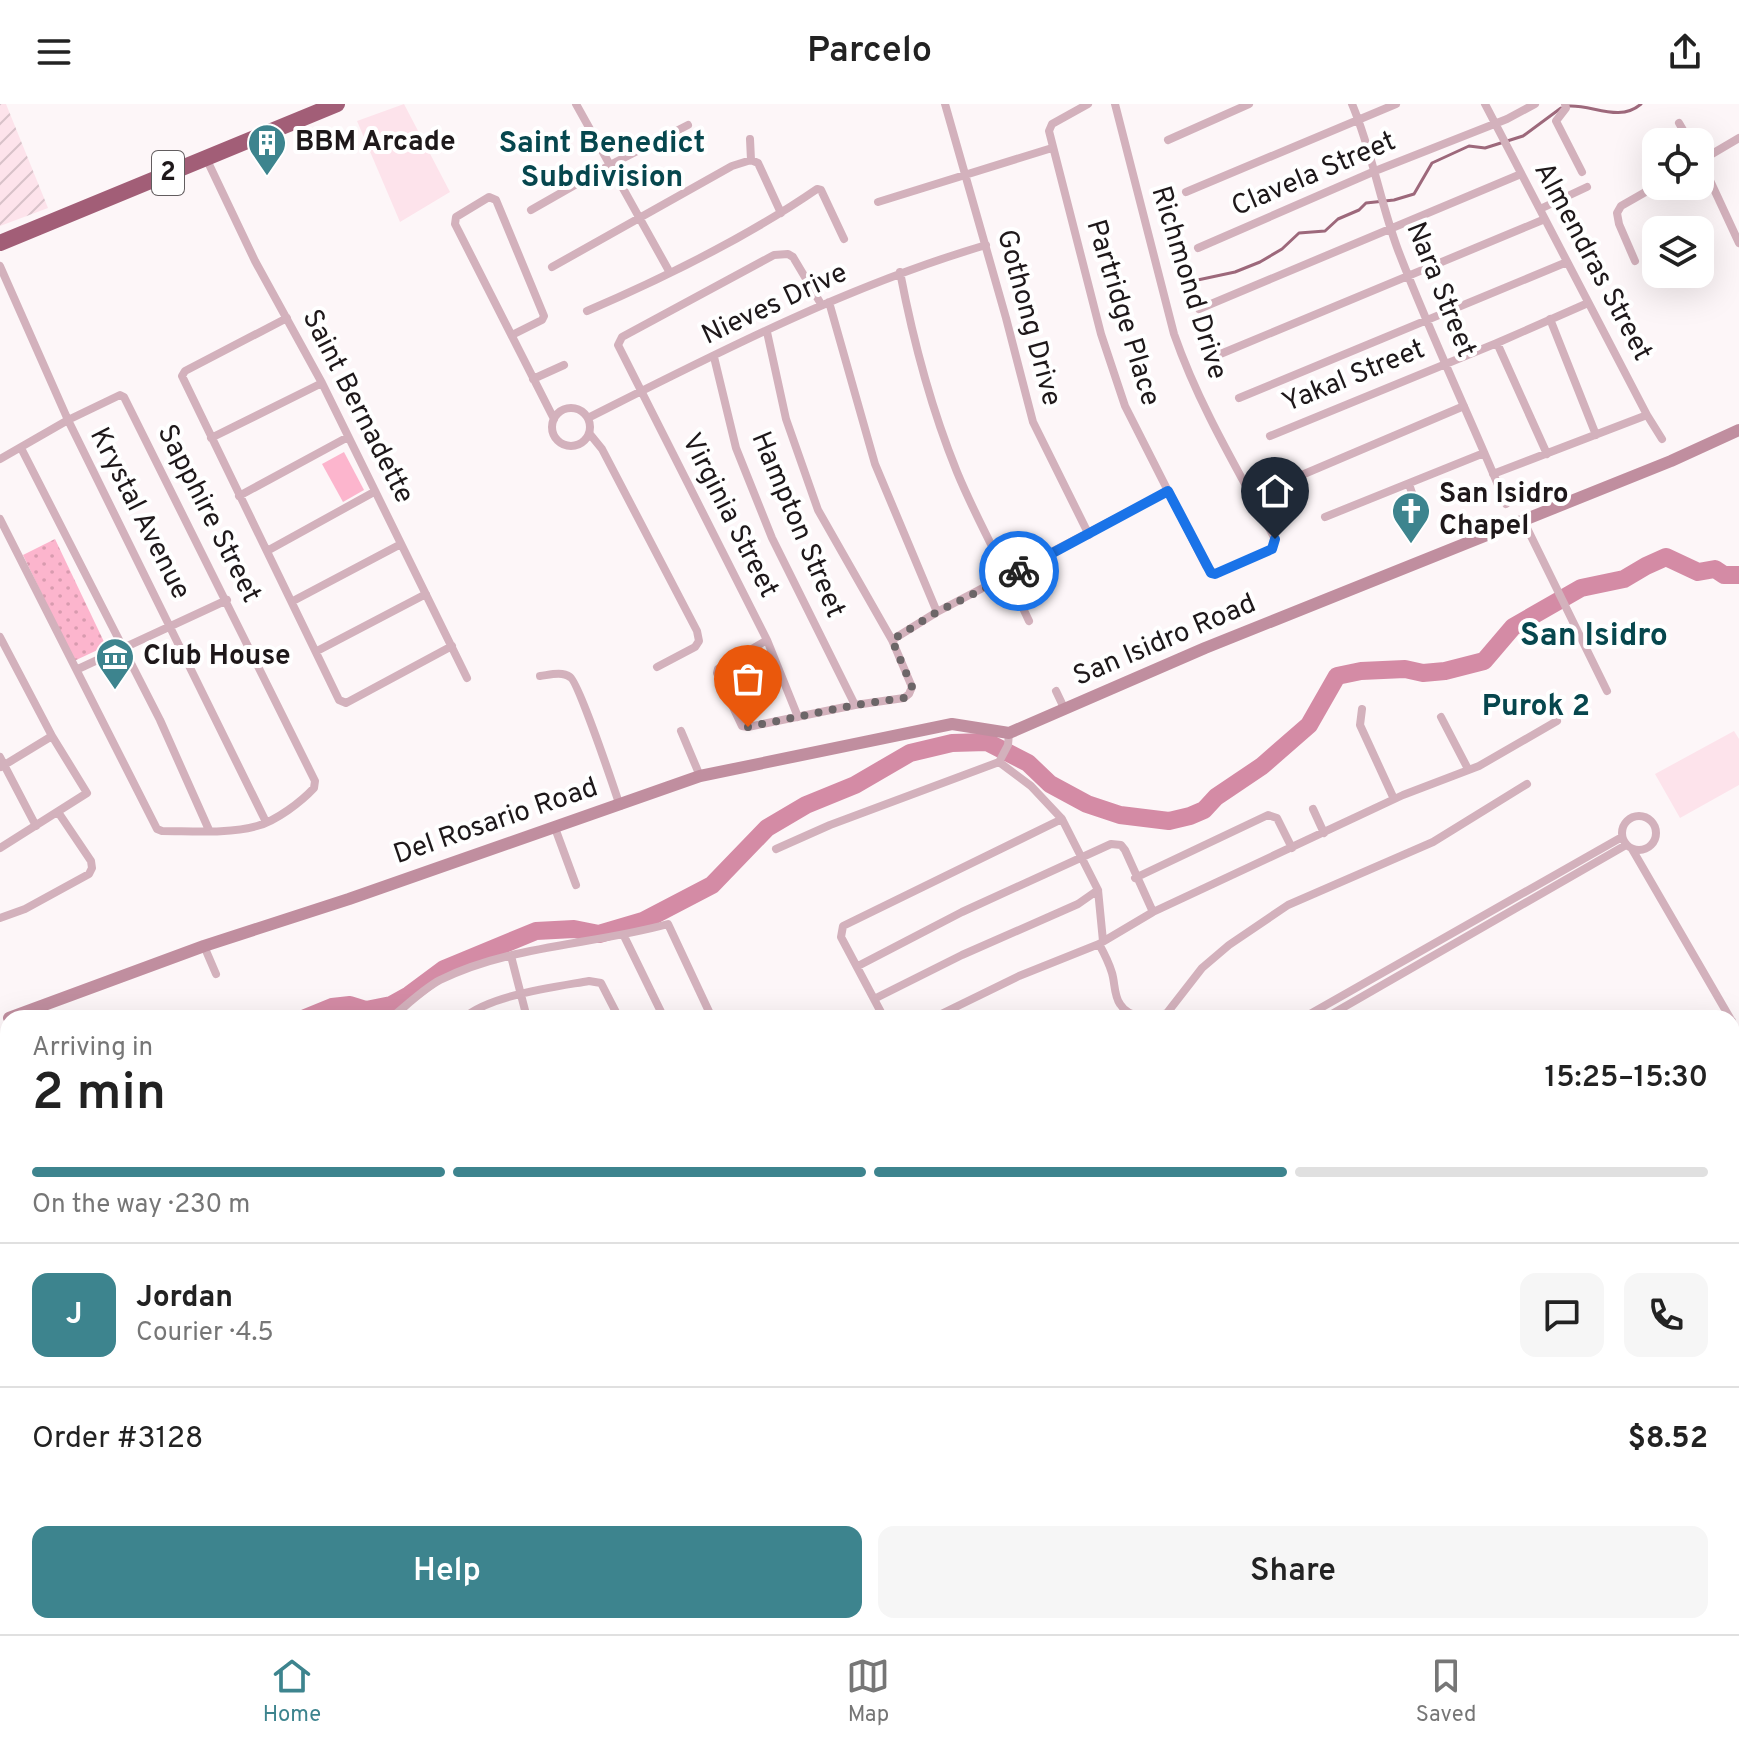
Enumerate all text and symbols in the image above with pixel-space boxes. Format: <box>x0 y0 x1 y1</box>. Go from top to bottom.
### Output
text: Parcelo <box>807 29 932 75</box>
icon: menu <box>32 30 76 74</box>
icon: share <box>1663 30 1707 74</box>
building icon: BBM Arcade <box>246 122 288 177</box>
street label: Clavela Street <box>1226 124 1402 226</box>
place label: BBM Arcade <box>295 125 456 161</box>
district label: Saint Benedict Subdivision <box>499 126 705 197</box>
map controls <box>1642 128 1714 288</box>
button: locate <box>1642 128 1714 200</box>
road number: 2 <box>152 151 184 195</box>
street label: Almendras Street <box>1525 157 1659 367</box>
street label: Richmond Drive <box>1142 182 1234 384</box>
street label: Partridge Place <box>1077 215 1167 411</box>
button: layers <box>1642 216 1714 288</box>
street label: Nara Street <box>1397 217 1483 363</box>
street label: Gothong Drive <box>987 226 1069 410</box>
street label: Nieves Drive <box>696 256 854 354</box>
street label: Saint Bernadette <box>293 304 421 510</box>
street label: Yakal Street <box>1277 332 1431 422</box>
street label: Sapphire Street <box>148 419 268 609</box>
street label: Krystal Avenue <box>80 422 198 606</box>
street label: Hampton Street <box>742 427 852 623</box>
street label: Virginia Street <box>672 428 786 604</box>
pin <box>1241 457 1309 539</box>
icon: home <box>1253 469 1297 513</box>
place label: San Isidro Chapel <box>1439 477 1569 545</box>
church icon: San Isidro Chapel <box>1390 490 1432 545</box>
courier <box>979 531 1059 611</box>
icon: bike <box>997 549 1041 593</box>
street label: San Isidro Road <box>1068 586 1262 696</box>
district label: San Isidro <box>1520 617 1668 657</box>
museum icon: Club House <box>94 636 136 691</box>
place label: Club House <box>143 639 291 675</box>
pin <box>714 645 782 727</box>
icon: bag <box>726 657 770 701</box>
district label: Purok 2 <box>1482 689 1590 726</box>
street label: Del Rosario Road <box>389 770 603 874</box>
text: Arriving in <box>32 1032 153 1065</box>
text: 15:25–15:30 <box>1544 1060 1708 1097</box>
text: 2 min <box>32 1062 166 1128</box>
text: On the way · 230 m <box>32 1189 250 1222</box>
button: chat <box>1520 1273 1604 1357</box>
button: phone <box>1624 1273 1708 1357</box>
text: Jordan <box>136 1280 233 1317</box>
text: J <box>66 1297 82 1334</box>
text: Courier · 4.5 <box>136 1317 274 1350</box>
text: Order #3128 <box>32 1421 203 1458</box>
text: $8.52 <box>1628 1421 1708 1458</box>
button: Help <box>32 1526 862 1618</box>
button: Share <box>878 1526 1708 1618</box>
tab: Home <box>263 1654 321 1729</box>
tab: Map <box>846 1654 890 1729</box>
tab: Saved <box>1416 1654 1476 1729</box>

